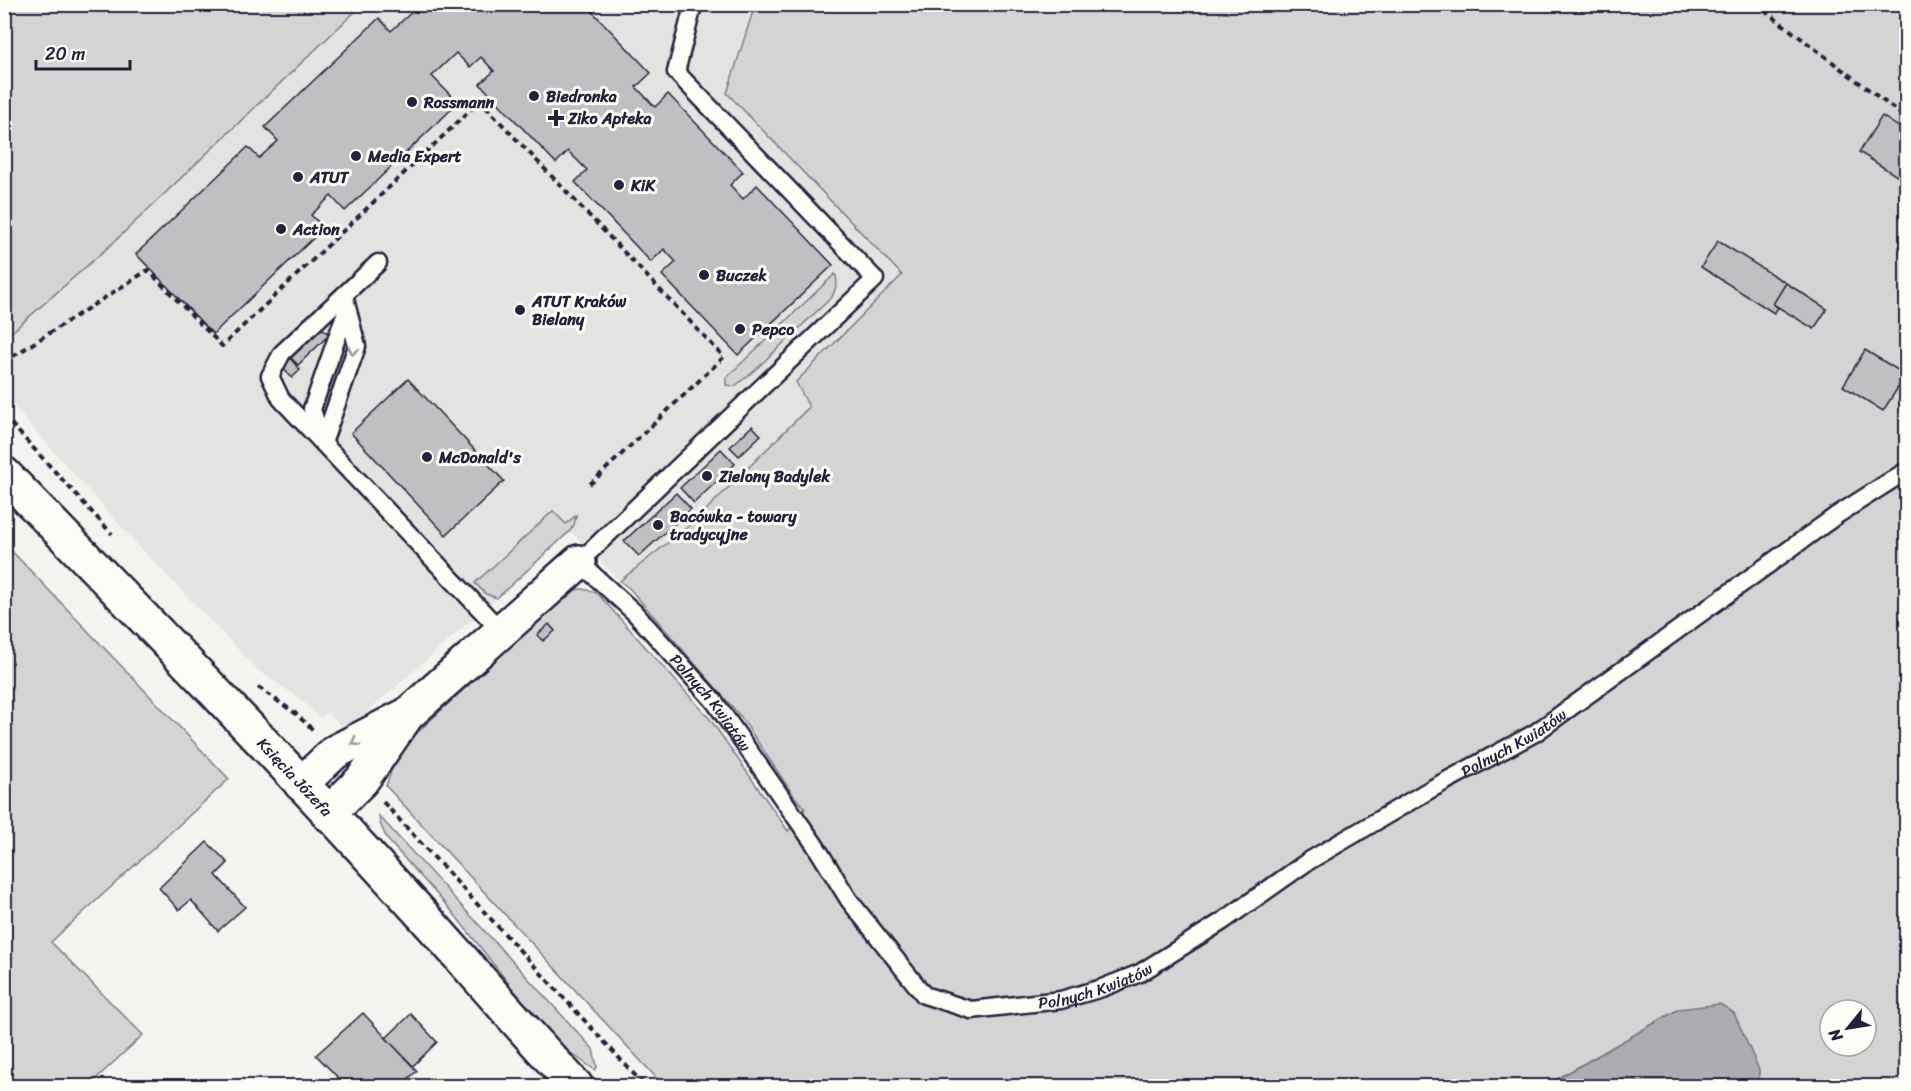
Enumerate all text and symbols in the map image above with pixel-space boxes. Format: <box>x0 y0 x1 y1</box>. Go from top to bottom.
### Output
scale bar <box>36 33 130 71</box>
text: 20 m <box>45 38 85 70</box>
place label: Biedronka <box>546 82 617 111</box>
place label: Rossmann <box>423 88 495 117</box>
marker: Biedronka <box>527 89 541 103</box>
marker: Rossmann <box>405 95 419 109</box>
place label: Ziko Apteka <box>567 104 652 133</box>
marker: Ziko Apteka <box>549 111 563 125</box>
place label: Media Expert <box>367 142 462 171</box>
marker: Media Expert <box>349 149 363 163</box>
place label: ATUT <box>309 163 350 192</box>
marker: ATUT <box>291 170 305 184</box>
place label: KiK <box>630 171 656 200</box>
marker: KiK <box>612 178 626 192</box>
place label: Action <box>292 215 340 244</box>
marker: Action <box>274 222 288 236</box>
place label: Buczek <box>716 261 767 290</box>
marker: Buczek <box>697 268 711 282</box>
place label: ATUT Kraków Bielany <box>531 287 627 334</box>
marker: ATUT Kraków Bielany <box>513 303 527 317</box>
place label: Pepco <box>752 315 795 344</box>
marker: Pepco <box>733 322 747 336</box>
one-way arrow <box>347 346 360 356</box>
place label: McDonald's <box>438 443 521 472</box>
marker: McDonald's <box>420 450 434 464</box>
place label: Zielony Badylek <box>718 462 830 491</box>
marker: Zielony Badylek <box>700 469 714 483</box>
place label: Bacówka - towary tradycyjne <box>670 502 797 549</box>
marker: Bacówka - towary tradycyjne <box>651 518 665 532</box>
street label: Polnych Kwiatów <box>662 647 759 758</box>
street label: Polnych Kwiatów <box>1455 700 1573 786</box>
street label: Księcia Józefa <box>250 730 341 825</box>
one-way arrow <box>351 735 361 746</box>
street label: Polnych Kwiatów <box>1037 954 1159 1017</box>
north arrow <box>1818 998 1878 1058</box>
text: N <box>1820 1022 1851 1048</box>

